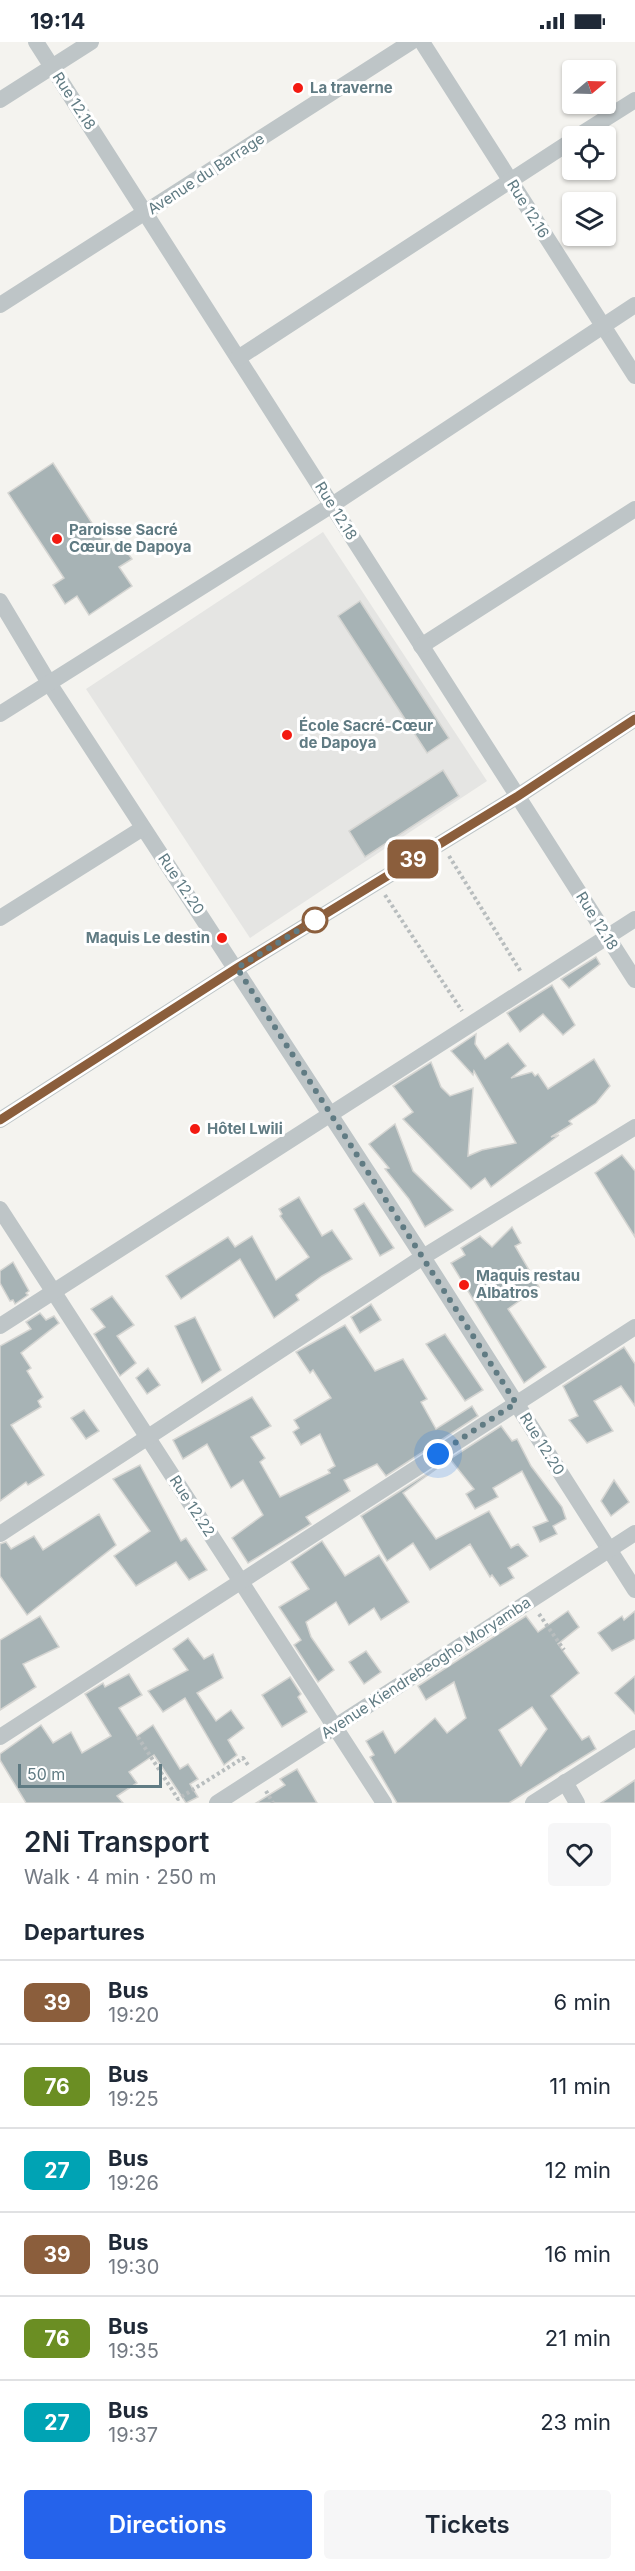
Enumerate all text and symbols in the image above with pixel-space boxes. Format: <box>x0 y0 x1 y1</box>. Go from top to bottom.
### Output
text: 19:14 <box>30 8 85 34</box>
north arrow <box>562 60 616 114</box>
map controls <box>562 60 616 246</box>
street label: Rue 12.18 <box>49 68 100 133</box>
place label: La traverne <box>310 78 393 97</box>
marker: La traverne <box>291 81 305 95</box>
button: locate <box>562 126 616 180</box>
street label: Avenue du Barrage <box>144 129 268 218</box>
street label: Rue 12.16 <box>503 176 554 241</box>
button: layers <box>562 192 616 246</box>
street label: Rue 12.18 <box>311 478 362 543</box>
place label: Paroisse Sacré Cœur de Dapoya <box>69 520 191 556</box>
marker: Paroisse Sacré Cœur de Dapoya <box>50 532 64 546</box>
place label: École Sacré-Cœur de Dapoya <box>299 716 433 752</box>
marker: École Sacré-Cœur de Dapoya <box>280 728 294 742</box>
line badge: 39 <box>386 840 440 878</box>
text: 39 <box>399 847 427 872</box>
street label: Rue 12.20 <box>154 850 209 918</box>
street label: Rue 12.18 <box>572 888 623 953</box>
unlabelled marker <box>302 907 328 933</box>
place label: Maquis Le destin <box>86 928 210 947</box>
marker: Maquis Le destin <box>215 931 229 945</box>
place label: Hôtel Lwili <box>207 1119 283 1138</box>
marker: Hôtel Lwili <box>188 1122 202 1136</box>
place label: Maquis restau Albatros <box>476 1266 580 1302</box>
marker: Maquis restau Albatros <box>457 1278 471 1292</box>
street label: Rue 12.20 <box>516 1409 569 1478</box>
your location <box>423 1439 453 1469</box>
street label: Rue 12.22 <box>166 1471 219 1540</box>
street label: Avenue Kiendrebeogho Moryamba <box>317 1593 534 1743</box>
scale bar <box>18 1761 162 1788</box>
text: 50 m <box>27 1764 65 1784</box>
button: heart <box>548 1823 611 1886</box>
text: 2Ni Transport <box>24 1825 209 1859</box>
text: Walk · 4 min · 250 m <box>24 1865 217 1889</box>
text: Departures <box>24 1919 145 1945</box>
text: Bus <box>108 1977 149 2003</box>
text: 6 min <box>554 1989 611 2015</box>
text: 39 <box>43 1990 71 2015</box>
text: 19:20 <box>108 2003 159 2027</box>
text: Bus <box>108 2061 149 2087</box>
text: 11 min <box>549 2073 611 2099</box>
text: 76 <box>44 2074 70 2099</box>
text: 19:25 <box>108 2087 159 2111</box>
text: Bus <box>108 2145 149 2171</box>
text: 12 min <box>545 2157 611 2183</box>
text: 27 <box>44 2158 70 2183</box>
text: 19:26 <box>108 2171 159 2195</box>
text: Bus <box>108 2229 149 2255</box>
text: 16 min <box>545 2241 611 2267</box>
text: 39 <box>43 2242 71 2267</box>
text: 19:30 <box>108 2255 159 2279</box>
text: Bus <box>108 2313 149 2339</box>
text: 21 min <box>545 2325 611 2351</box>
text: 76 <box>44 2326 70 2351</box>
text: 19:35 <box>108 2339 159 2363</box>
text: Bus <box>108 2397 149 2423</box>
text: 23 min <box>540 2409 611 2435</box>
text: 27 <box>44 2410 70 2435</box>
text: 19:37 <box>108 2423 158 2447</box>
button: Directions <box>24 2490 312 2559</box>
button: Tickets <box>324 2490 611 2559</box>

